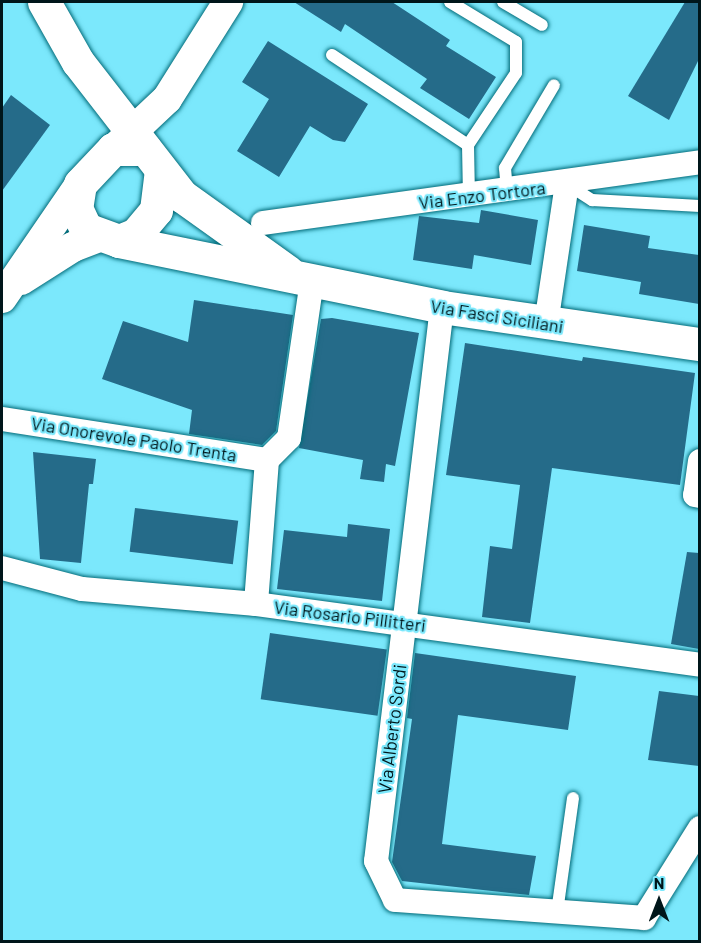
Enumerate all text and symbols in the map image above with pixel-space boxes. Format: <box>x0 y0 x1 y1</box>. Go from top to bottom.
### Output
street label: Via Enzo Tortora <box>417 177 547 213</box>
street label: Via Fasci Siciliani <box>429 295 565 337</box>
street label: Via Onorevole Paolo Trenta <box>30 412 238 466</box>
street label: Via Rosario Pillitteri <box>273 596 427 636</box>
street label: Via Alberto Sordi <box>373 663 411 795</box>
north arrow <box>629 871 689 931</box>
text: N <box>654 873 664 892</box>

